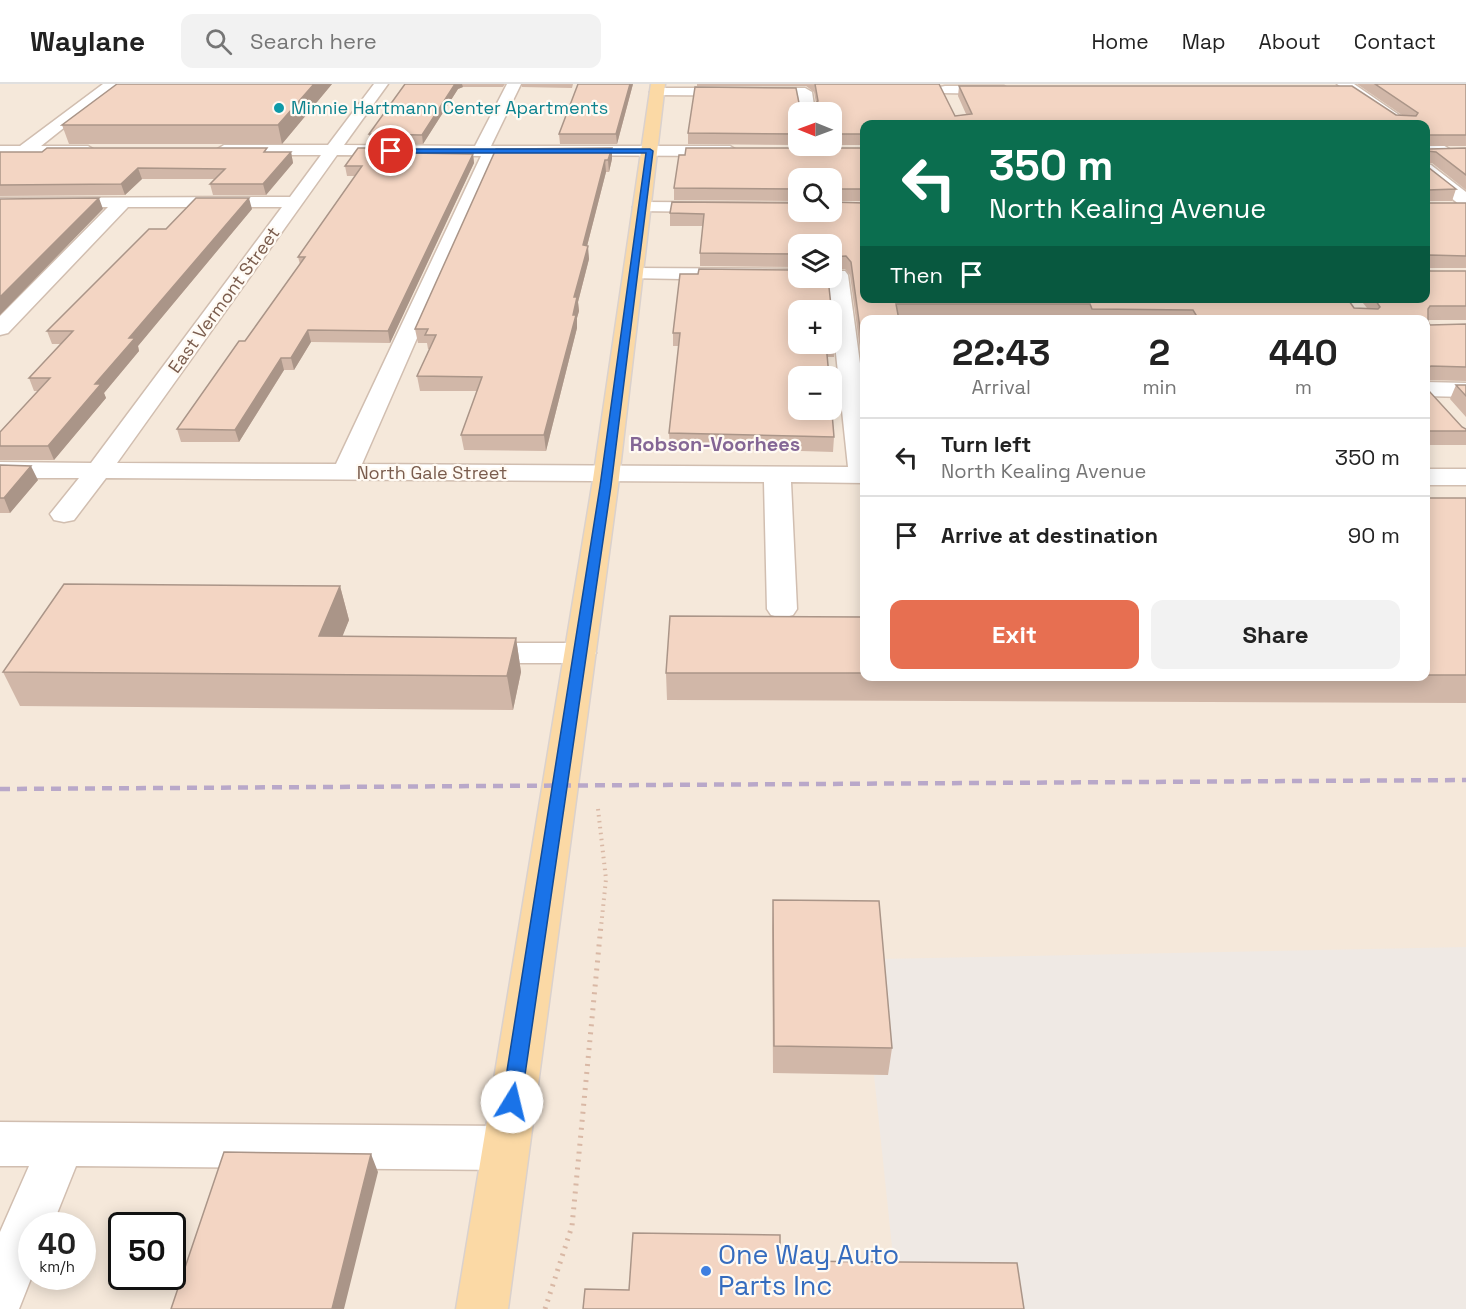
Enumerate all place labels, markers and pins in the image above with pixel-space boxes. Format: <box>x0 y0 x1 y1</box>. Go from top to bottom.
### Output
place label: Minnie Hartmann Center Apartments <box>291 96 608 119</box>
marker: Minnie Hartmann Center Apartments <box>272 101 286 115</box>
pin <box>365 125 416 176</box>
place label: One Way Auto Parts Inc <box>718 1237 899 1303</box>
marker: One Way Auto Parts Inc <box>699 1264 713 1278</box>

